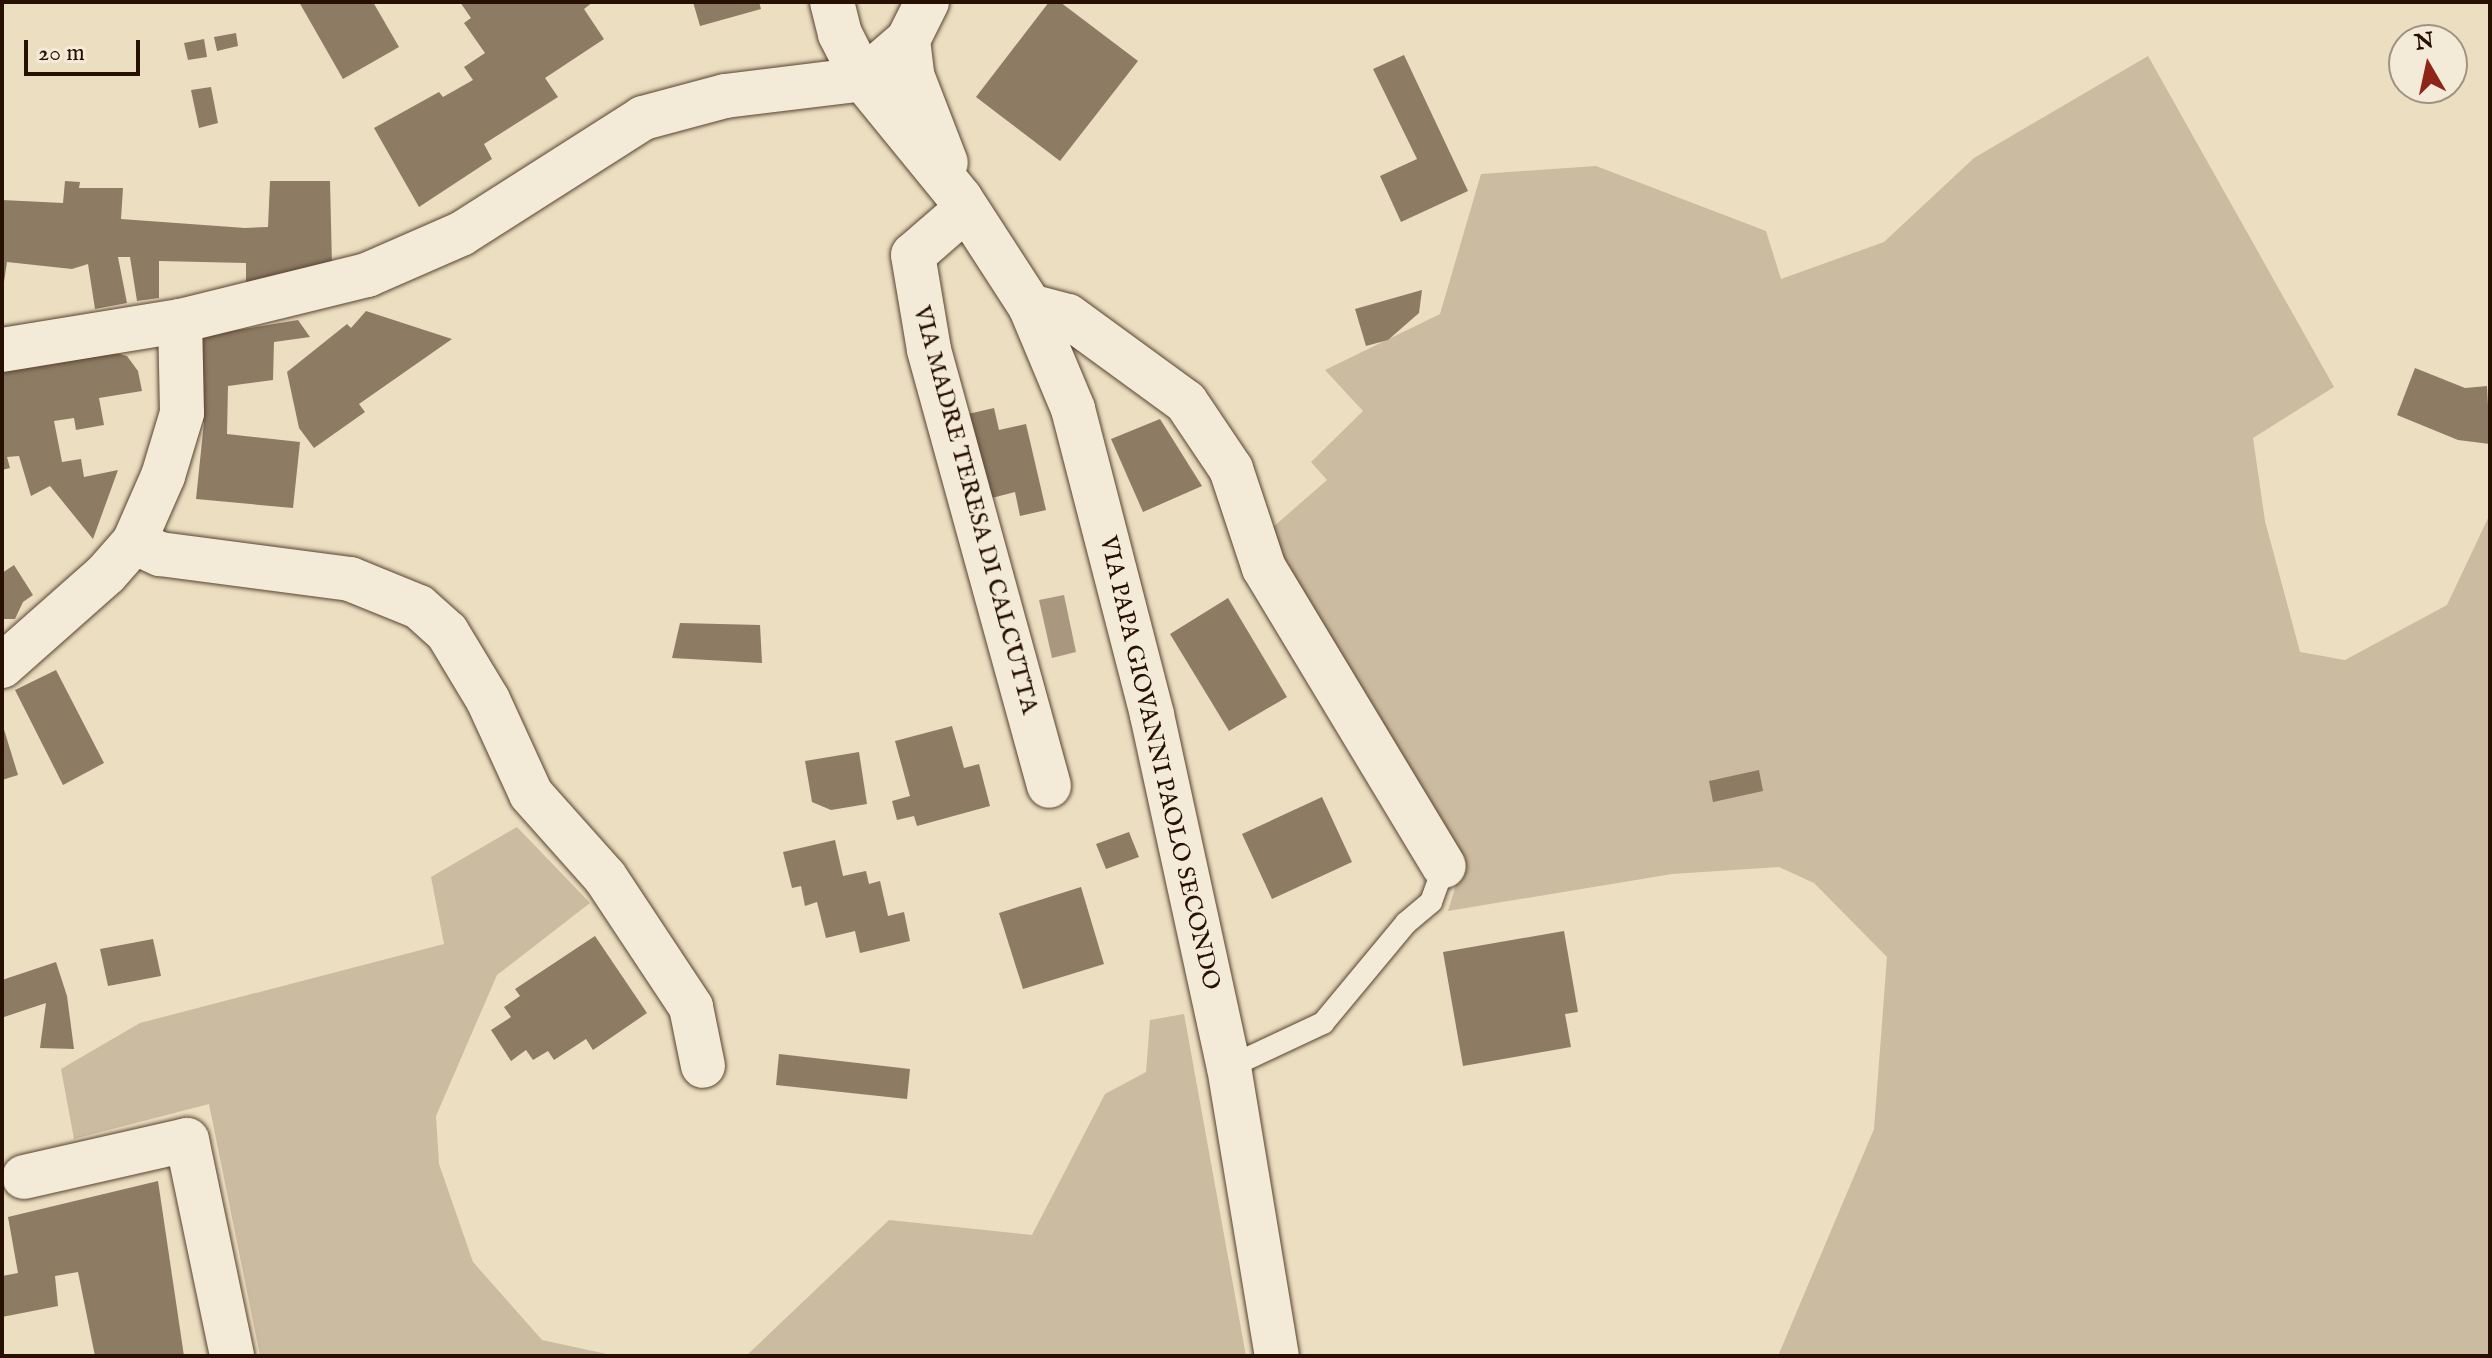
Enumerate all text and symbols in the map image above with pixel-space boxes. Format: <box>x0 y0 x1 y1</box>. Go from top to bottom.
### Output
scale bar <box>28 24 144 74</box>
north arrow <box>2388 24 2468 104</box>
text: N <box>2413 27 2436 58</box>
text: 20 m <box>38 38 85 69</box>
street label: VIA MADRE TERESA DI CALCUTTA <box>907 303 1043 717</box>
street label: VIA PAPA GIOVANNI PAOLO SECONDO <box>1093 533 1225 993</box>

